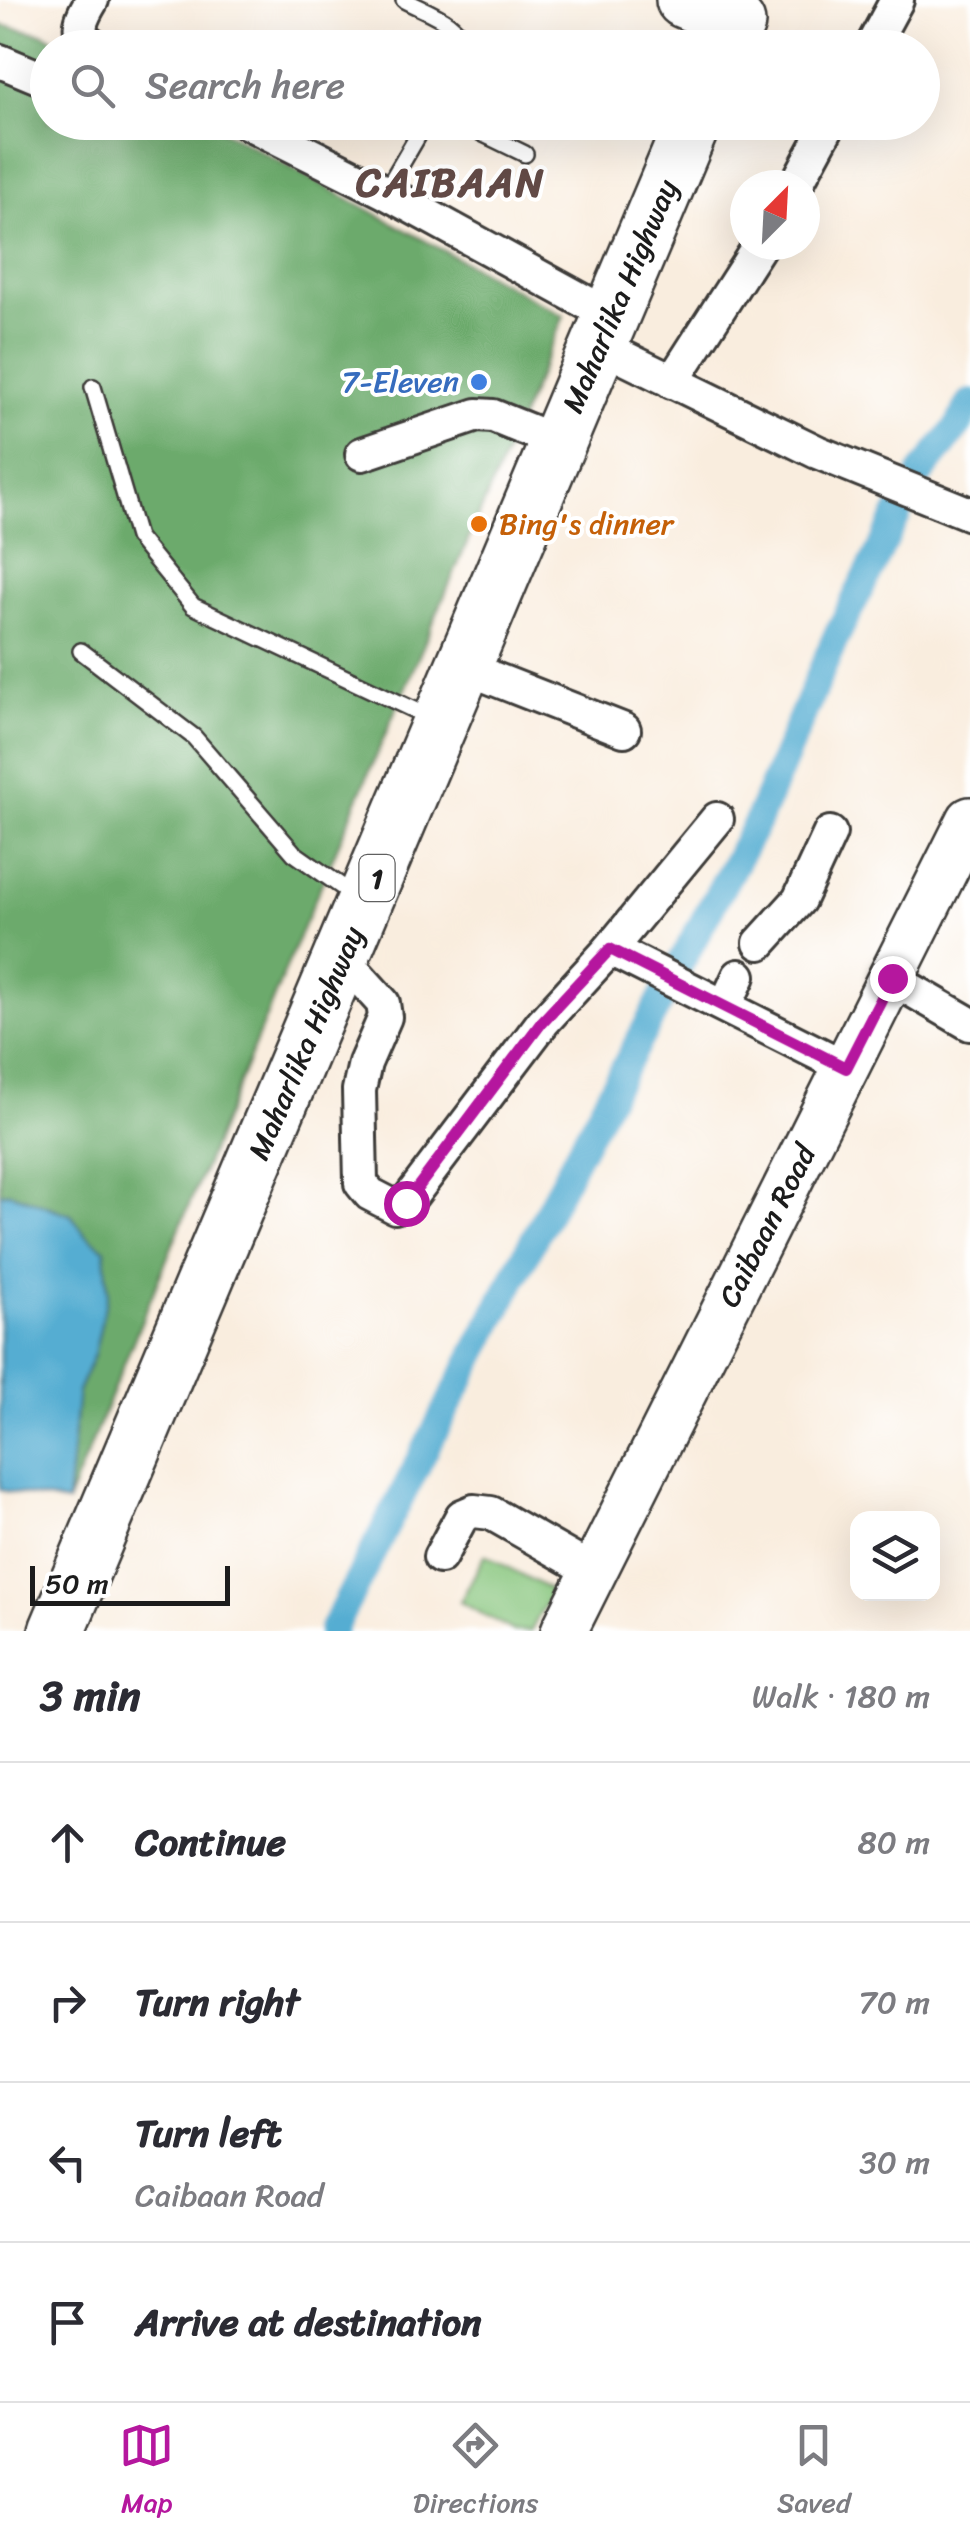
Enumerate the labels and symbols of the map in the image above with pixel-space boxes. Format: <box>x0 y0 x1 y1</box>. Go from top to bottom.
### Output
district label: CAIBAAN <box>355 147 546 218</box>
street label: Maharlika Highway <box>546 170 694 422</box>
north arrow <box>730 170 820 260</box>
place label: 7-Eleven <box>342 355 459 409</box>
marker: 7-Eleven <box>468 371 490 393</box>
place label: Bing's dinner <box>499 497 675 551</box>
marker: Bing's dinner <box>468 513 490 535</box>
road number: 1 <box>360 855 394 901</box>
street label: Maharlika Highway <box>232 917 380 1169</box>
route end <box>870 956 916 1002</box>
street label: Caibaan Road <box>703 1133 832 1317</box>
route start <box>384 1181 430 1227</box>
scale bar <box>30 1561 230 1606</box>

